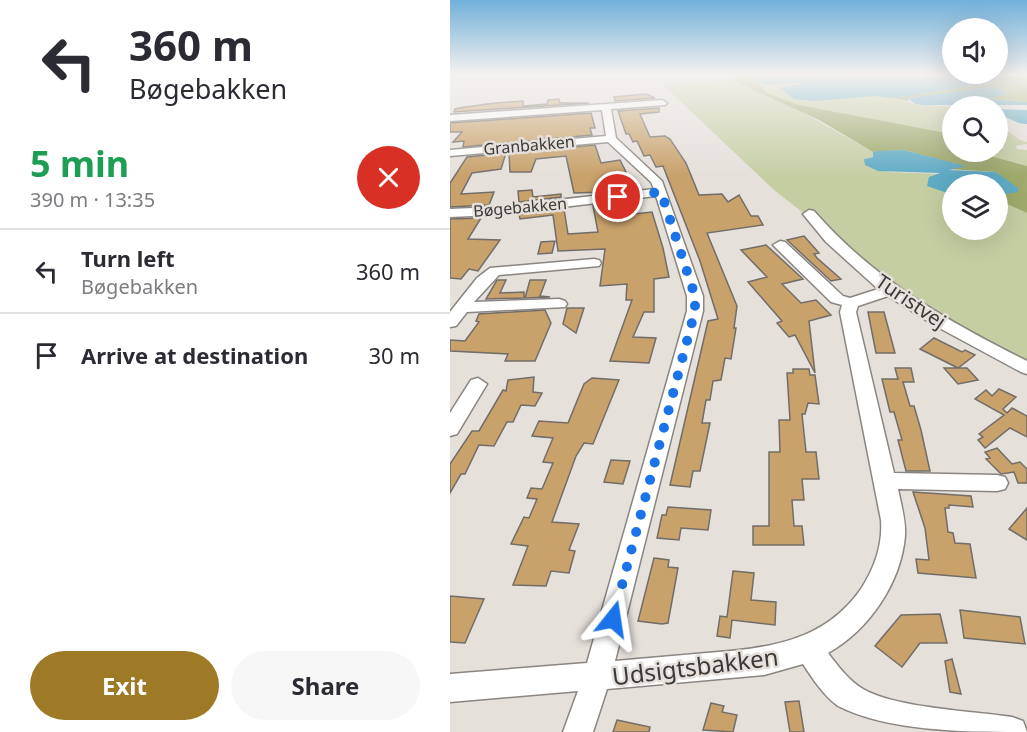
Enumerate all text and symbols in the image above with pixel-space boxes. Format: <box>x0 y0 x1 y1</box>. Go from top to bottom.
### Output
text: 360 m <box>129 16 253 73</box>
map controls <box>942 18 1008 240</box>
button: sound <box>942 18 1008 84</box>
icon: left <box>30 24 108 102</box>
text: Bøgebakken <box>129 70 287 107</box>
button: search <box>942 96 1008 162</box>
street label: Granbakken <box>482 130 576 160</box>
text: 5 min <box>30 139 129 188</box>
button: close <box>357 146 420 209</box>
pin <box>592 171 643 222</box>
button: layers <box>942 174 1008 240</box>
icon: arrive <box>601 180 634 213</box>
text: 390 m · 13:35 <box>30 186 155 213</box>
street label: Bøgebakken <box>472 192 568 222</box>
text: Turn left <box>81 243 175 273</box>
icon: left <box>30 255 63 288</box>
text: 360 m <box>356 256 420 286</box>
street label: Turistvej <box>871 268 951 334</box>
text: Bøgebakken <box>81 273 198 300</box>
icon: arrive <box>30 339 63 372</box>
text: Arrive at destination <box>81 340 308 370</box>
text: 30 m <box>369 340 420 370</box>
position arrow <box>581 587 645 651</box>
street label: Udsigtsbakken <box>610 639 780 693</box>
button: Exit <box>30 651 219 720</box>
button: Share <box>231 651 420 720</box>

